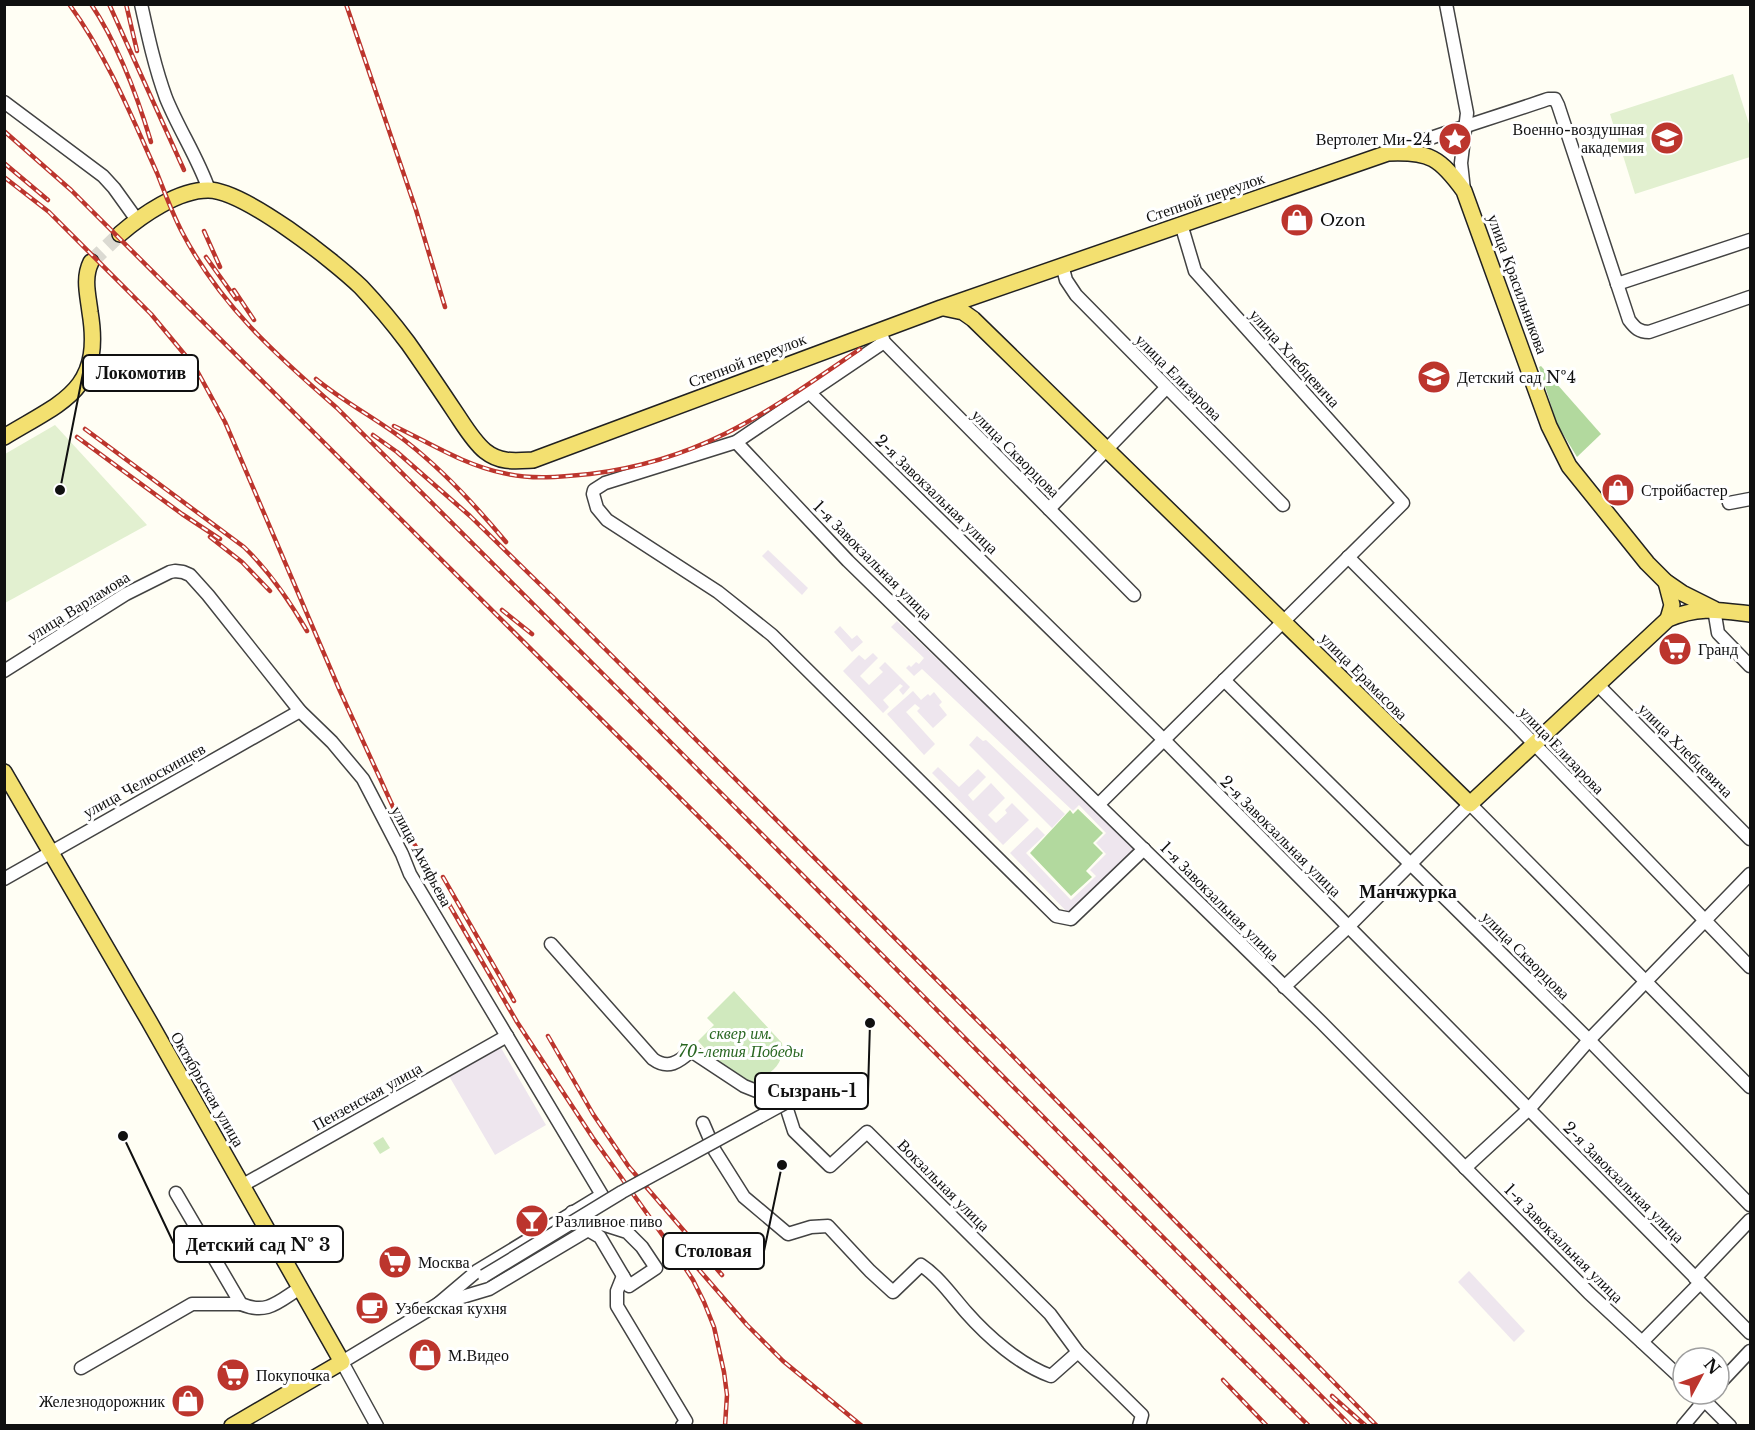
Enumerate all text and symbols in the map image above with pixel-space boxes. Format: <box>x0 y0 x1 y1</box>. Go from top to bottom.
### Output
place label: Военно-воздушная академия <box>1513 119 1645 157</box>
school or university icon: Военно-воздушная академия <box>1649 120 1685 156</box>
place icon: Вертолет Ми-24 <box>1437 121 1473 157</box>
place label: Вертолет Ми-24 <box>1316 129 1432 149</box>
street label: Степной переулок <box>1143 167 1267 227</box>
shop icon: Ozon <box>1279 202 1315 238</box>
place label: Ozon <box>1320 210 1365 230</box>
street label: улица Красильникова <box>1483 211 1553 357</box>
street label: улица Хлебцевича <box>1245 305 1345 411</box>
street label: Степной переулок <box>685 328 809 392</box>
street label: улица Елизарова <box>1132 330 1226 424</box>
callout: Локомотив <box>83 355 198 391</box>
school or university icon: Детский сад №4 <box>1416 359 1452 395</box>
text: Локомотив <box>96 362 187 384</box>
place label: Детский сад №4 <box>1457 367 1576 387</box>
street label: улица Скворцова <box>968 405 1064 501</box>
street label: 2-я Завокзальная улица <box>871 430 1003 558</box>
shop icon: Стройбастер <box>1600 472 1636 508</box>
place label: Стройбастер <box>1641 480 1728 500</box>
street label: 1-я Завокзальная улица <box>809 496 937 624</box>
street label: улица Варламова <box>23 566 133 646</box>
street label: улица Ерамасова <box>1316 628 1412 724</box>
supermarket icon: Гранд <box>1657 631 1693 667</box>
place label: Гранд <box>1698 639 1738 659</box>
street label: улица Хлебцевича <box>1634 698 1738 802</box>
street label: улица Елизарова <box>1515 702 1609 798</box>
street label: улица Челюскинцев <box>79 738 209 822</box>
street label: 2-я Завокзальная улица <box>1216 771 1346 901</box>
street label: улица Акифьева <box>387 802 457 910</box>
street label: 1-я Завокзальная улица <box>1156 837 1284 965</box>
district label: Манчжурка <box>1359 881 1457 903</box>
street label: улица Скворцова <box>1478 907 1574 1003</box>
park label: сквер им. 70-летия Победы <box>678 1023 804 1061</box>
street label: Октябрьская улица <box>167 1028 249 1150</box>
street label: Пензенская улица <box>309 1058 425 1134</box>
callout: Сызрань-1 <box>755 1073 868 1109</box>
text: Сызрань-1 <box>767 1080 857 1102</box>
street label: 2-я Завокзальная улица <box>1559 1117 1689 1247</box>
street label: Вокзальная улица <box>894 1135 994 1235</box>
street label: 1-я Завокзальная улица <box>1500 1179 1628 1307</box>
bar icon: Разливное пиво <box>514 1203 550 1239</box>
place label: Разливное пиво <box>555 1211 662 1231</box>
callout: Детский сад № 3 <box>174 1226 343 1262</box>
callout: Столовая <box>663 1233 764 1269</box>
text: Детский сад № 3 <box>186 1234 330 1256</box>
text: Столовая <box>674 1240 752 1262</box>
supermarket icon: Москва <box>377 1244 413 1280</box>
place label: Москва <box>418 1252 470 1272</box>
cafe icon: Узбекская кухня <box>354 1290 390 1326</box>
place label: Узбекская кухня <box>395 1298 507 1318</box>
shop icon: М.Видео <box>407 1337 443 1373</box>
place label: М.Видео <box>448 1345 509 1365</box>
north arrow <box>1671 1346 1731 1406</box>
text: N <box>1700 1354 1725 1378</box>
supermarket icon: Покупочка <box>215 1357 251 1393</box>
place label: Покупочка <box>256 1365 330 1385</box>
shop icon: Железнодорожник <box>170 1383 206 1419</box>
place label: Железнодорожник <box>39 1391 165 1411</box>

